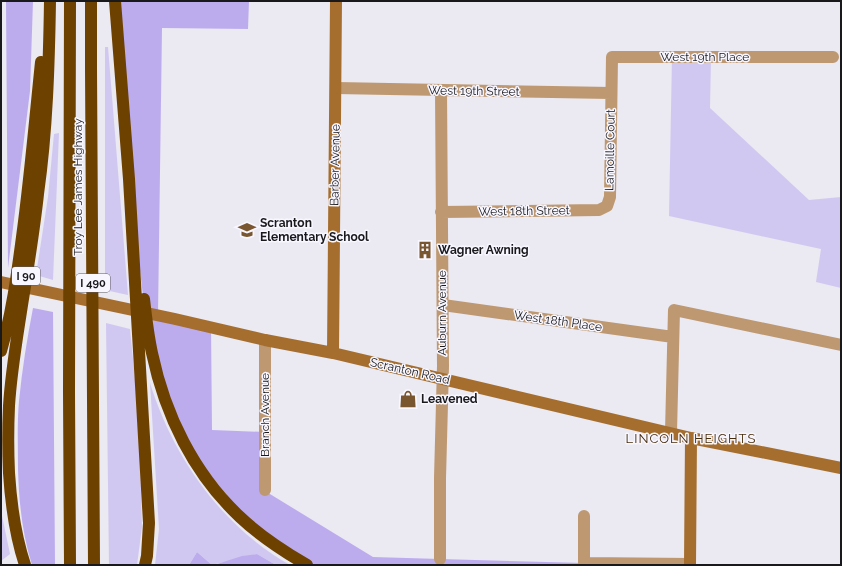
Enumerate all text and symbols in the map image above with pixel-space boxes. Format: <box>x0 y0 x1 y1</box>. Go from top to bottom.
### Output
street label: West 19th Place <box>661 50 749 64</box>
street label: West 19th Street <box>428 83 520 99</box>
street label: Lamoille Court <box>602 109 618 191</box>
street label: Troy Lee James Highway <box>71 118 85 256</box>
street label: Barber Avenue <box>327 124 343 206</box>
street label: West 18th Street <box>478 203 570 219</box>
place label: Scranton Elementary School <box>260 216 369 244</box>
school or university icon: Scranton Elementary School <box>237 220 257 240</box>
building icon: Wagner Awning <box>415 240 435 260</box>
place label: Wagner Awning <box>438 243 529 257</box>
road number: I 90 <box>12 267 40 285</box>
street label: Auburn Avenue <box>435 270 449 356</box>
road number: I 490 <box>76 274 110 292</box>
street label: West 18th Place <box>513 308 603 334</box>
street label: Scranton Road <box>369 355 451 387</box>
street label: Branch Avenue <box>258 373 272 457</box>
shop icon: Leavened <box>398 389 418 409</box>
place label: Leavened <box>421 392 478 406</box>
district label: LINCOLN HEIGHTS <box>626 431 756 446</box>

